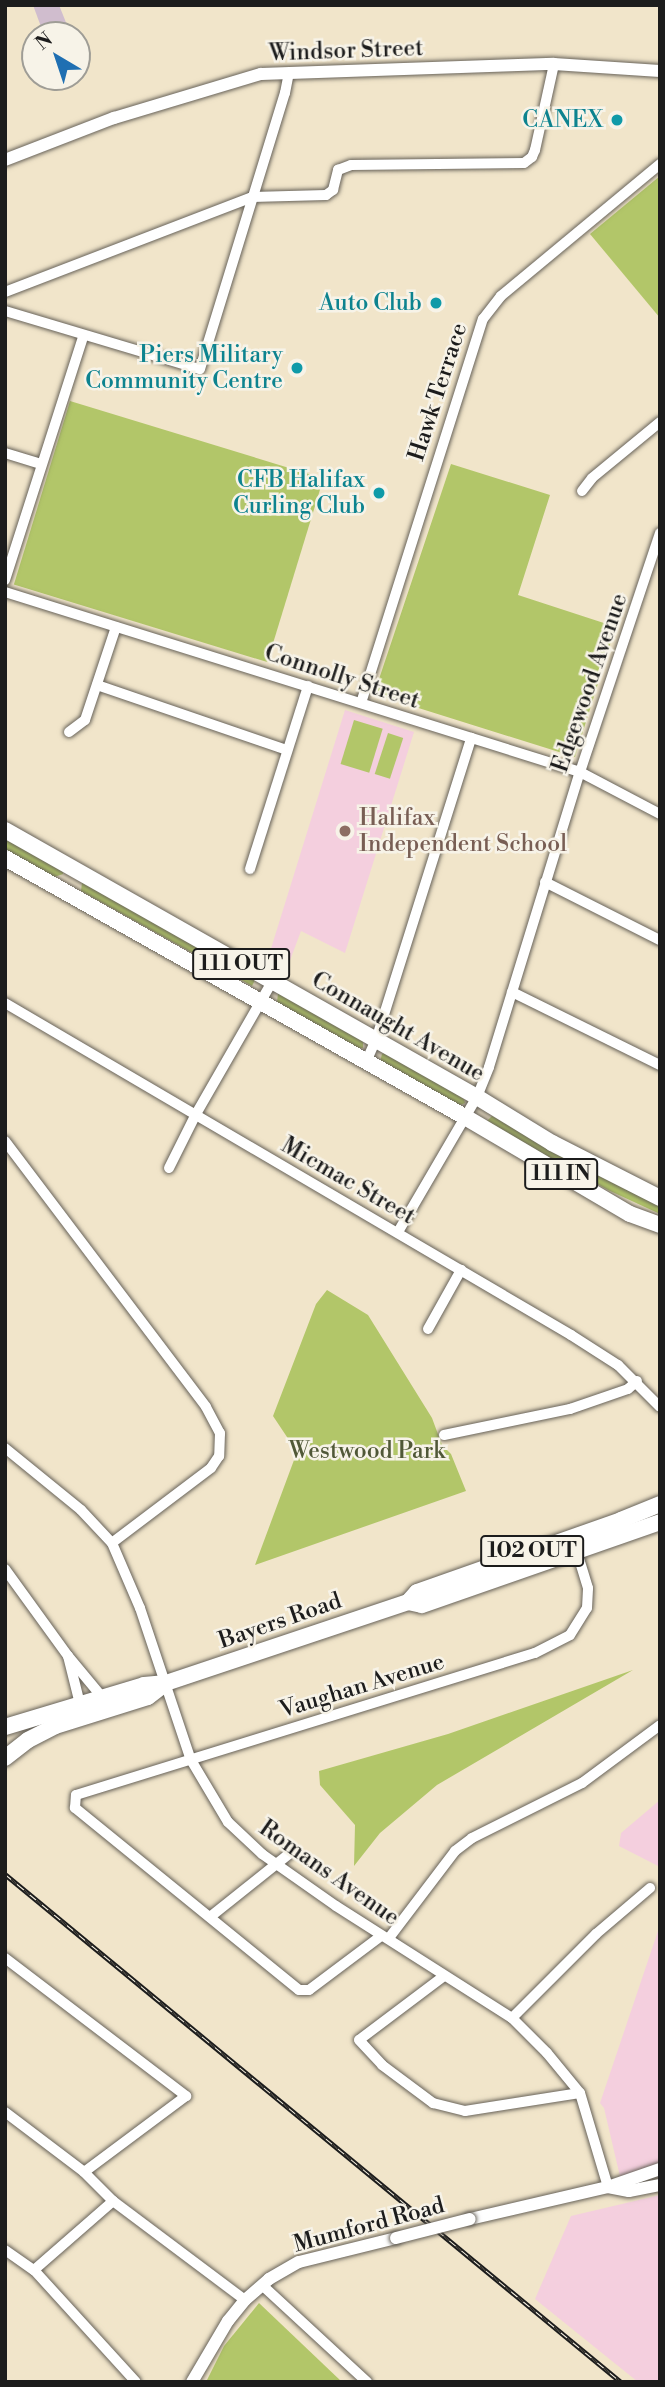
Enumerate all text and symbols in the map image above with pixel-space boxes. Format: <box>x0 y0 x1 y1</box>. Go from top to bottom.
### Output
north arrow <box>21 21 91 91</box>
text: N <box>31 27 57 55</box>
street label: Windsor Street <box>268 35 424 67</box>
place label: CANEX <box>522 106 603 134</box>
marker: CANEX <box>609 112 625 128</box>
place label: Auto Club <box>319 289 422 317</box>
marker: Auto Club <box>428 295 444 311</box>
street label: Hawk Terrace <box>403 320 473 464</box>
place label: Piers Military Community Centre <box>85 341 283 395</box>
marker: Piers Military Community Centre <box>289 360 305 376</box>
place label: CFB Halifax Curling Club <box>233 466 365 520</box>
marker: CFB Halifax Curling Club <box>371 485 387 501</box>
street label: Edgewood Avenue <box>546 590 634 776</box>
street label: Connolly Street <box>261 639 423 715</box>
place label: Halifax Independent School <box>359 804 567 858</box>
marker: Halifax Independent School <box>337 823 353 839</box>
road number: 111 OUT <box>192 946 290 982</box>
street label: Connaught Avenue <box>307 966 489 1088</box>
street label: Micmac Street <box>276 1132 420 1230</box>
road number: 111 IN <box>522 1156 600 1192</box>
park label: Westwood Park <box>289 1437 445 1465</box>
road number: 102 OUT <box>480 1534 584 1568</box>
street label: Bayers Road <box>215 1587 345 1655</box>
street label: Vaughan Avenue <box>276 1648 448 1724</box>
street label: Romans Avenue <box>254 1814 404 1932</box>
street label: Mumford Road <box>290 2192 448 2258</box>

